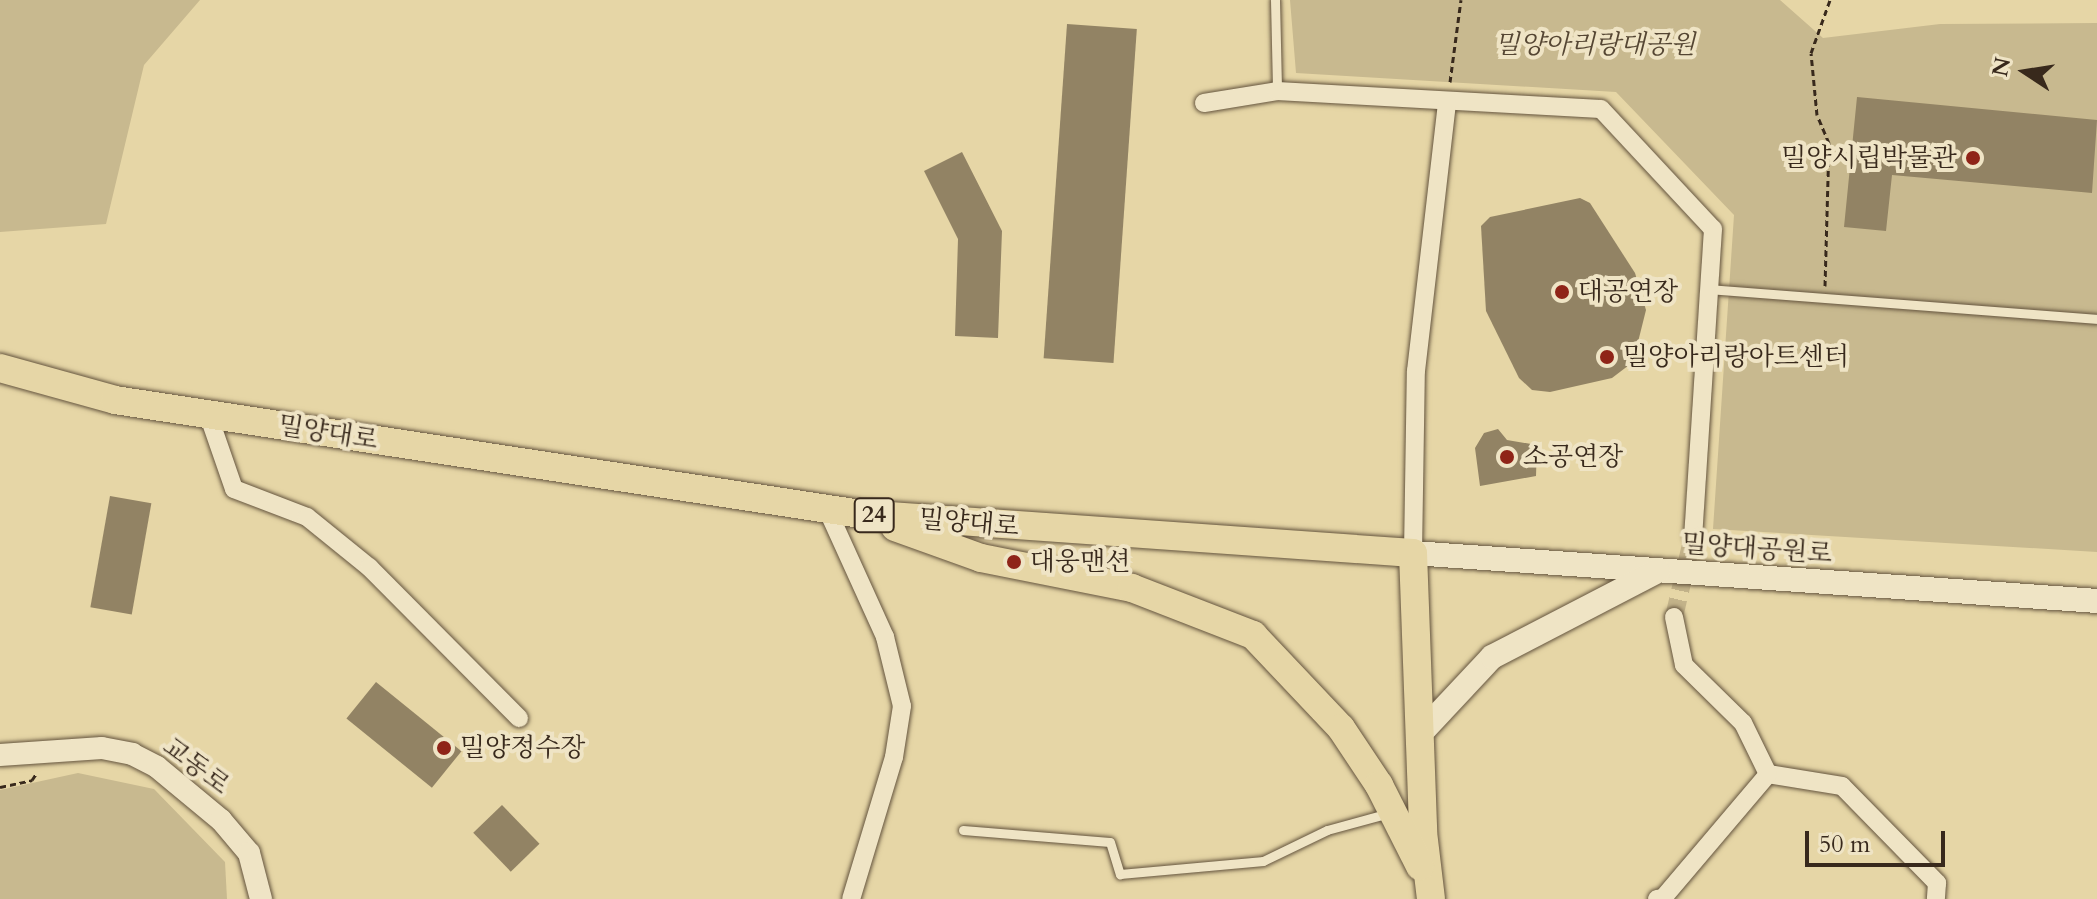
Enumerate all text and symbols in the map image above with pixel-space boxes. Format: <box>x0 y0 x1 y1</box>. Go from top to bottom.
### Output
park label: 밀양아리랑대공원 <box>1495 29 1695 61</box>
north arrow <box>1985 32 2065 112</box>
text: N <box>1985 55 2018 79</box>
place label: 밀양시립박물관 <box>1781 142 1957 174</box>
marker: 밀양시립박물관 <box>1964 149 1982 167</box>
place label: 대공연장 <box>1578 276 1678 308</box>
marker: 대공연장 <box>1553 283 1571 301</box>
place label: 밀양아리랑아트센터 <box>1623 341 1849 373</box>
marker: 밀양아리랑아트센터 <box>1598 348 1616 366</box>
street label: 밀양대로 <box>276 410 380 456</box>
place label: 소공연장 <box>1523 441 1623 473</box>
marker: 소공연장 <box>1498 448 1516 466</box>
road number: 24 <box>852 495 896 535</box>
street label: 밀양대로 <box>918 503 1020 543</box>
street label: 밀양대공원로 <box>1681 528 1833 570</box>
place label: 대웅맨션 <box>1030 546 1130 578</box>
marker: 대웅맨션 <box>1005 553 1023 571</box>
street label: 교동로 <box>157 731 235 801</box>
place label: 밀양정수장 <box>460 732 586 764</box>
marker: 밀양정수장 <box>435 739 453 757</box>
scale bar <box>1809 815 1949 865</box>
text: 50 m <box>1819 828 1870 861</box>

